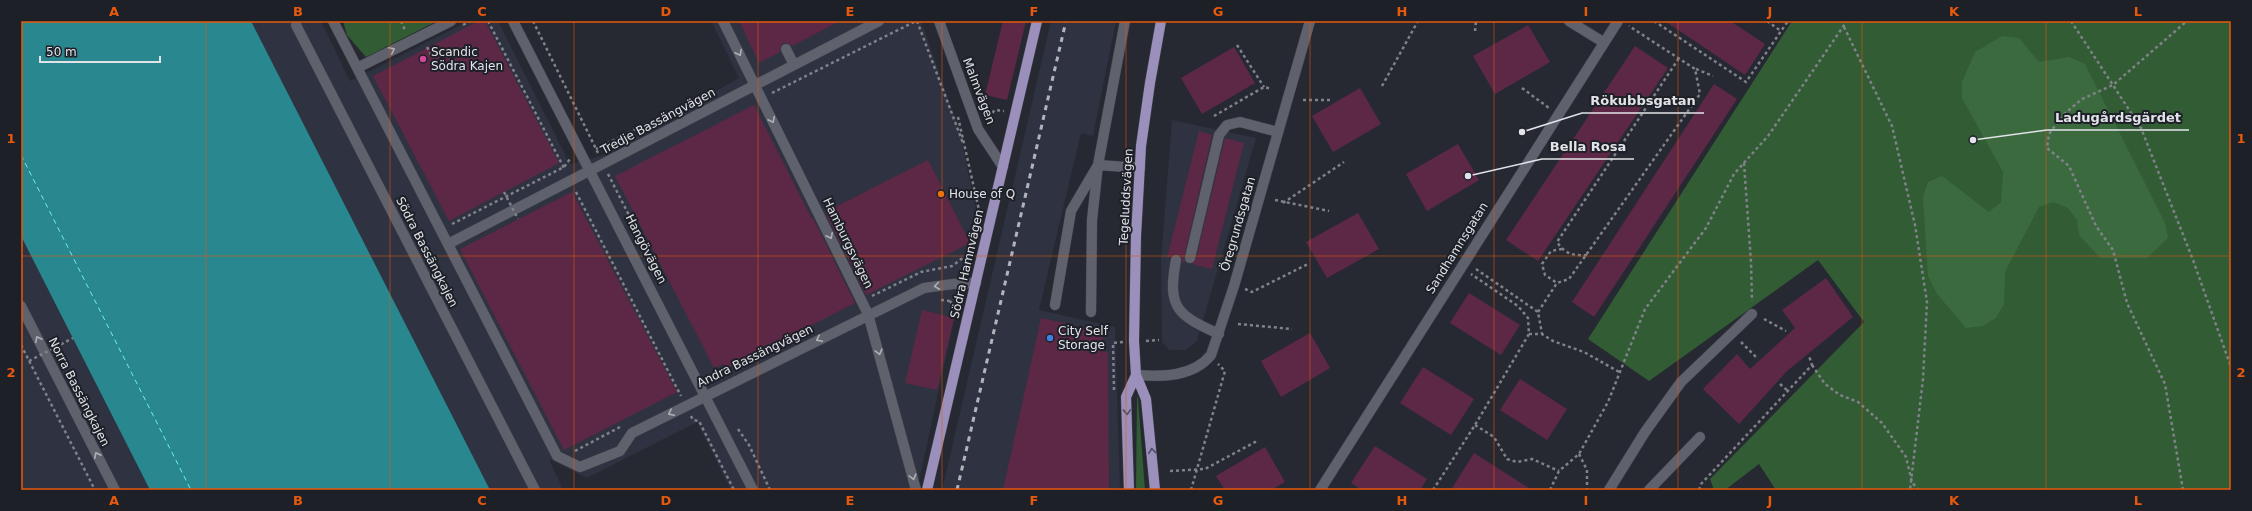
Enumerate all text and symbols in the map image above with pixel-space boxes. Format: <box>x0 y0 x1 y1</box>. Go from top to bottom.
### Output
text: A <box>109 4 119 19</box>
text: B <box>293 4 303 19</box>
text: C <box>477 4 487 19</box>
text: D <box>661 4 672 19</box>
text: E <box>846 4 854 19</box>
text: F <box>1030 4 1038 19</box>
text: G <box>1213 4 1223 19</box>
text: H <box>1397 4 1407 19</box>
text: I <box>1584 4 1588 19</box>
text: J <box>1767 4 1772 19</box>
text: K <box>1949 4 1960 19</box>
text: L <box>2134 4 2142 19</box>
scale bar <box>40 38 160 64</box>
text: 50 m <box>46 45 77 59</box>
place label: Scandic Södra Kajen <box>431 45 503 73</box>
one-way arrow <box>388 48 395 55</box>
one-way arrow <box>734 49 741 56</box>
marker: Scandic Södra Kajen <box>418 54 428 64</box>
street label: Malmvägen <box>960 56 998 126</box>
street label: Tredje Bassängvägen <box>598 85 718 158</box>
callout: Rökubbsgatan <box>1582 88 1704 113</box>
text: Rökubbsgatan <box>1590 93 1696 108</box>
callout: Ladugårdsgärdet <box>2047 105 2189 130</box>
text: Ladugårdsgärdet <box>2055 110 2181 125</box>
one-way arrow <box>768 116 775 123</box>
text: 1 <box>6 131 16 146</box>
text: 1 <box>2236 131 2246 146</box>
callout: Bella Rosa <box>1542 134 1634 159</box>
text: Bella Rosa <box>1550 139 1626 154</box>
street label: Tegeluddsvägen <box>1116 148 1136 247</box>
street label: Öregrundsgatan <box>1216 175 1258 273</box>
place label: House of Q <box>949 187 1015 201</box>
marker: House of Q <box>936 189 946 199</box>
street label: Södra Bassängkajen <box>393 195 461 309</box>
street label: Hamburgsvägen <box>820 195 876 291</box>
street label: Sandhamnsgatan <box>1423 200 1491 296</box>
street label: Södra Hamnvägen <box>948 208 986 320</box>
street label: Hangövägen <box>623 212 669 286</box>
one-way arrow <box>825 232 833 239</box>
one-way arrow <box>934 281 940 290</box>
street label: Andra Bassängvägen <box>695 322 815 390</box>
place label: City Self Storage <box>1058 324 1109 352</box>
marker: City Self Storage <box>1045 333 1055 343</box>
one-way arrow <box>816 334 823 342</box>
street label: Norra Bassängkajen <box>45 335 113 449</box>
one-way arrow <box>35 336 43 344</box>
one-way arrow <box>874 349 882 355</box>
text: 2 <box>6 365 16 380</box>
text: 2 <box>2236 365 2246 380</box>
one-way arrow <box>668 408 675 416</box>
one-way arrow <box>1122 409 1131 415</box>
one-way arrow <box>1148 448 1157 454</box>
one-way arrow <box>94 452 102 459</box>
one-way arrow <box>908 474 916 481</box>
text: A <box>109 493 119 508</box>
text: B <box>293 493 303 508</box>
text: C <box>477 493 487 508</box>
text: D <box>661 493 672 508</box>
text: E <box>846 493 854 508</box>
text: F <box>1030 493 1038 508</box>
text: G <box>1213 493 1223 508</box>
text: H <box>1397 493 1407 508</box>
text: I <box>1584 493 1588 508</box>
text: J <box>1767 493 1772 508</box>
text: K <box>1949 493 1960 508</box>
text: L <box>2134 493 2142 508</box>

